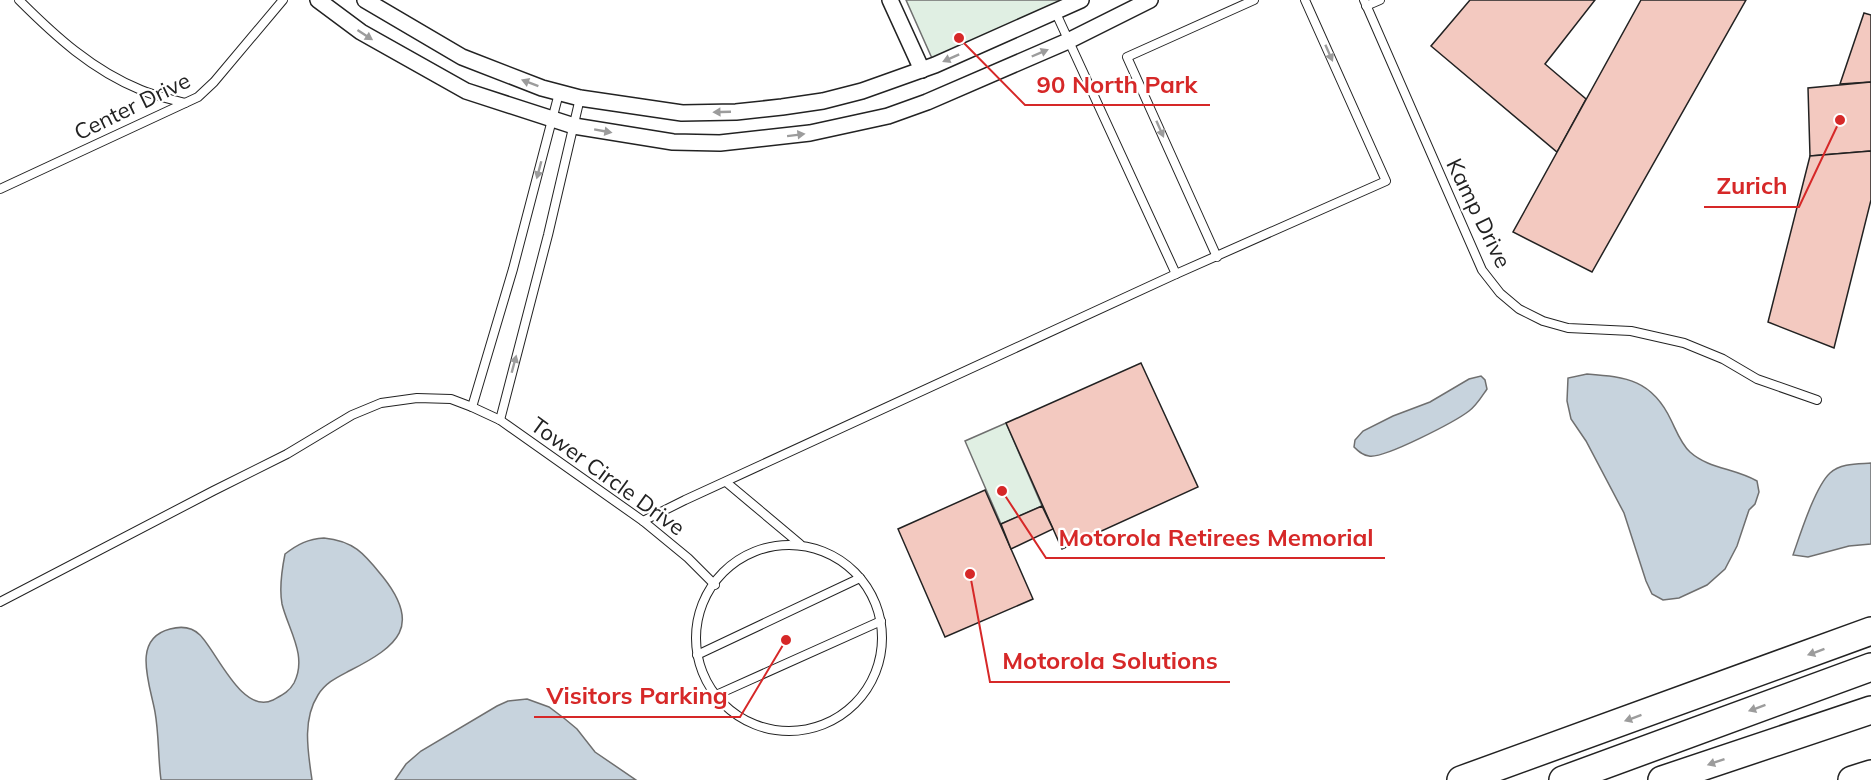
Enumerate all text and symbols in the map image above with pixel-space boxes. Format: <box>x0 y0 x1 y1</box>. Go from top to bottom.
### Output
one-way arrow <box>357 29 373 41</box>
one-way arrow <box>1324 45 1334 63</box>
one-way arrow <box>1031 48 1049 58</box>
one-way arrow <box>942 53 959 62</box>
callout: 90 North Park <box>1025 63 1210 105</box>
street label: Center Drive <box>69 66 195 146</box>
text: 90 North Park <box>1037 69 1198 99</box>
one-way arrow <box>521 78 539 88</box>
one-way arrow <box>712 107 731 117</box>
one-way arrow <box>1155 121 1164 138</box>
one-way arrow <box>593 127 612 136</box>
one-way arrow <box>787 131 806 140</box>
street label: Kamp Drive <box>1440 154 1518 272</box>
one-way arrow <box>533 160 543 179</box>
callout: Zurich <box>1704 165 1799 207</box>
text: Zurich <box>1717 170 1787 200</box>
one-way arrow <box>510 355 520 373</box>
street label: Tower Circle Drive <box>525 411 691 541</box>
callout: Motorola Retirees Memorial <box>1046 516 1385 558</box>
text: Motorola Retirees Memorial <box>1058 522 1374 552</box>
callout: Motorola Solutions <box>990 640 1230 682</box>
text: Motorola Solutions <box>1002 645 1218 675</box>
one-way arrow <box>1807 647 1825 657</box>
callout: Visitors Parking <box>534 675 740 717</box>
text: Visitors Parking <box>545 680 728 710</box>
one-way arrow <box>1748 704 1766 714</box>
one-way arrow <box>1624 714 1642 724</box>
one-way arrow <box>1707 757 1725 767</box>

